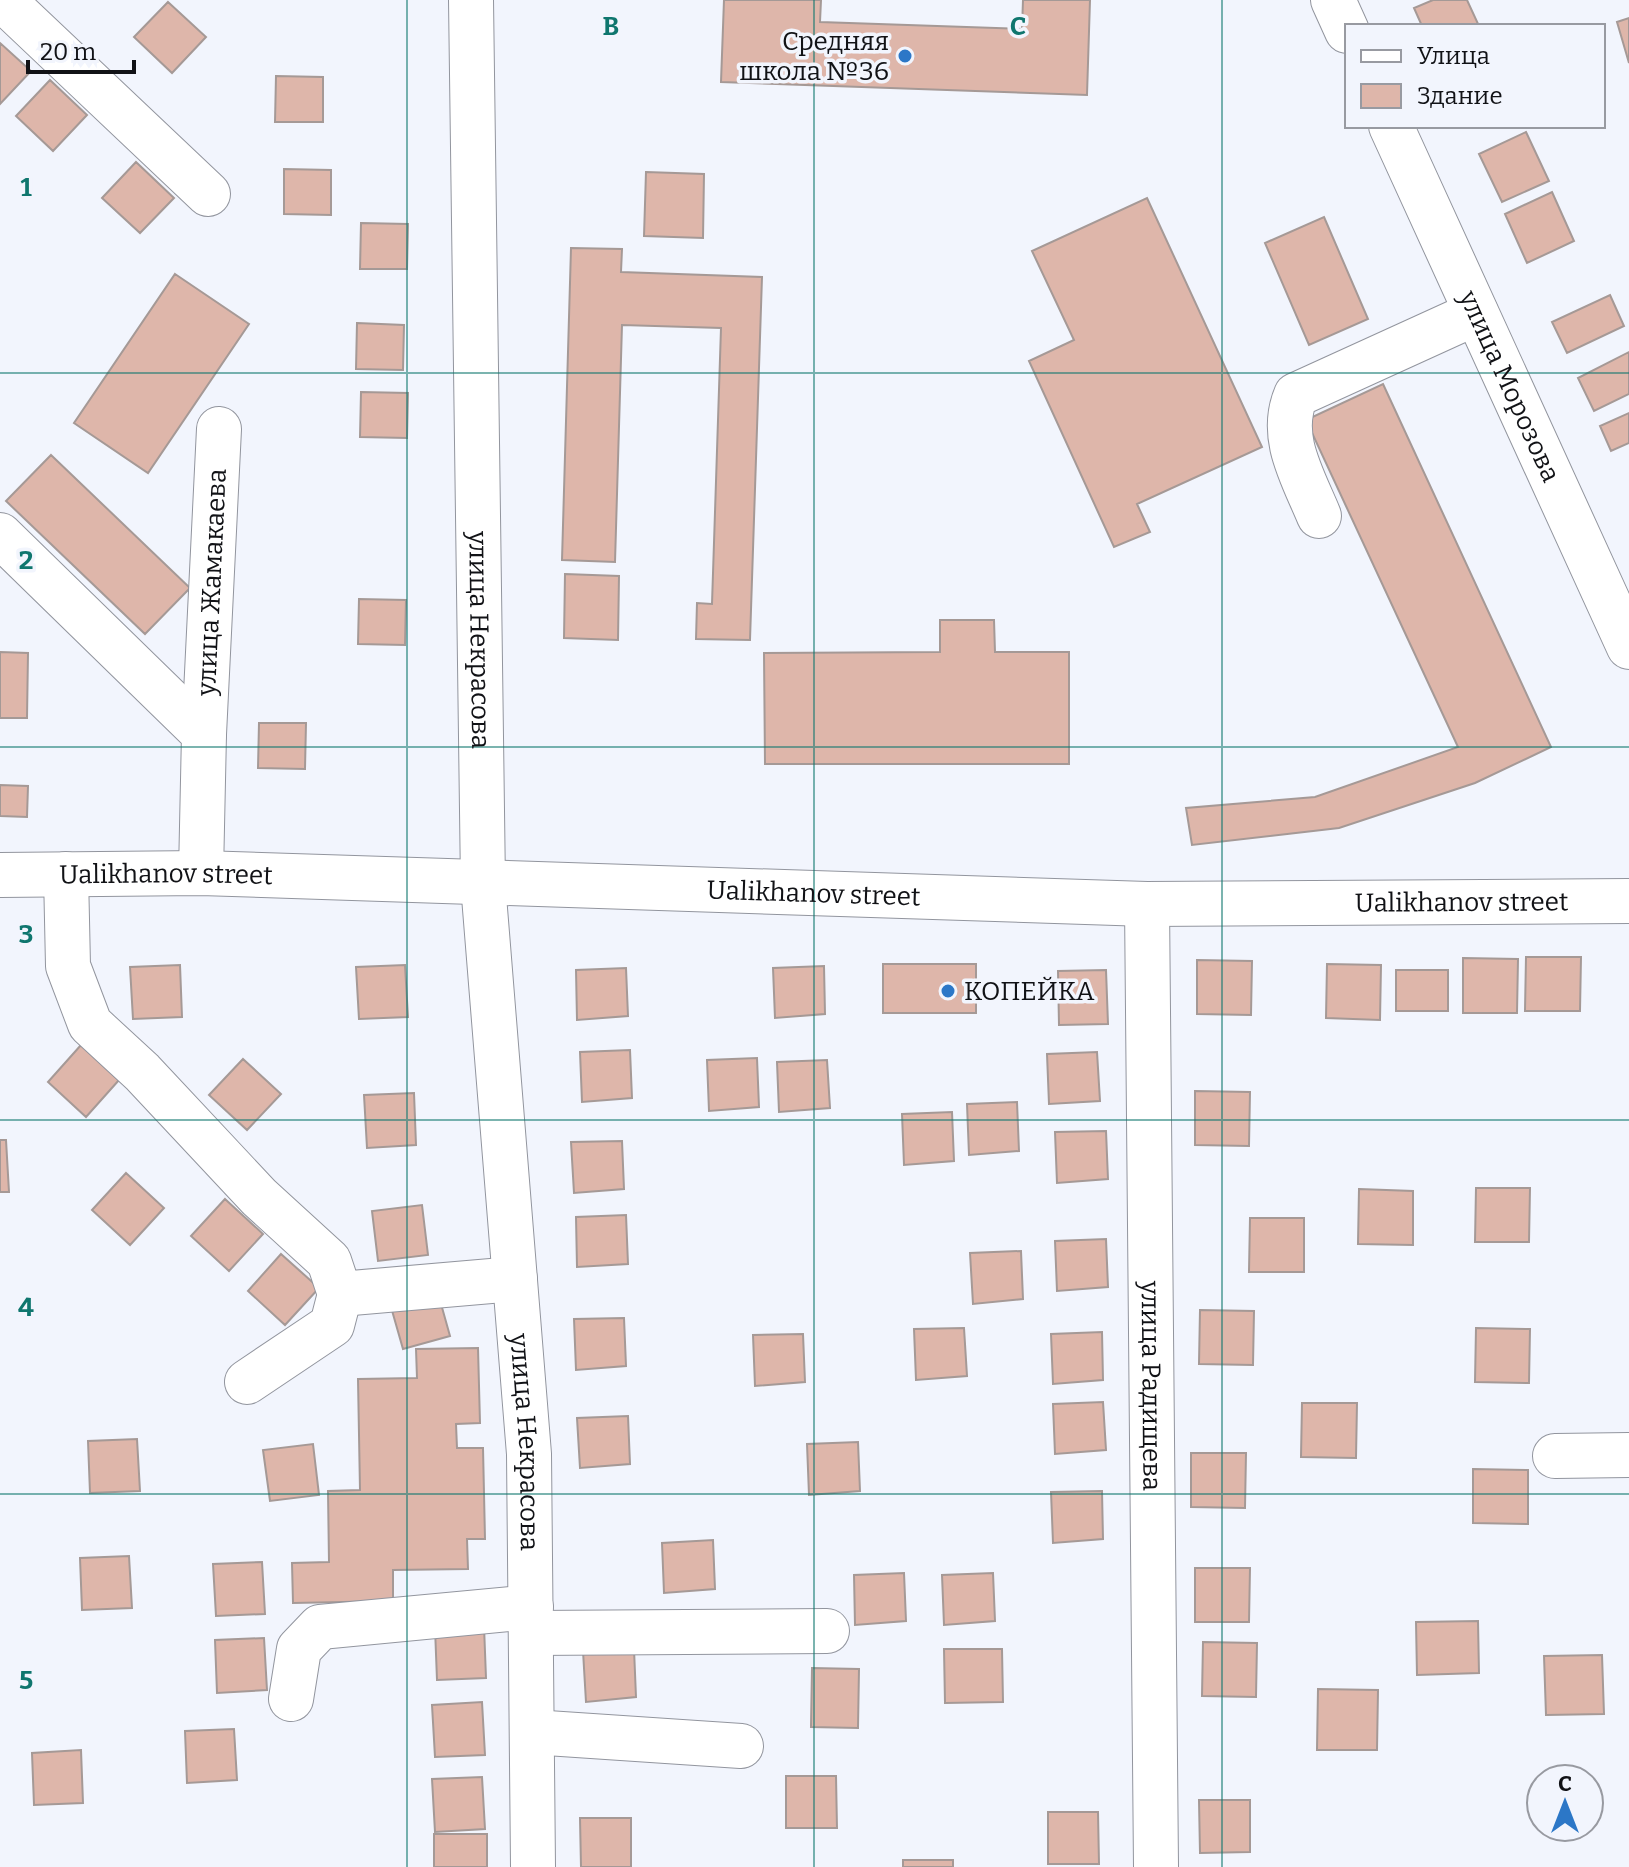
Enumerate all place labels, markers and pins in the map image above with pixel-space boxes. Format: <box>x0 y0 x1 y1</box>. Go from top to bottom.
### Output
place label: Средняя школа №36 <box>739 26 889 87</box>
marker: Средняя школа №36 <box>896 47 914 65</box>
place label: КОПЕЙКА <box>964 976 1095 1007</box>
marker: КОПЕЙКА <box>939 982 957 1000</box>

